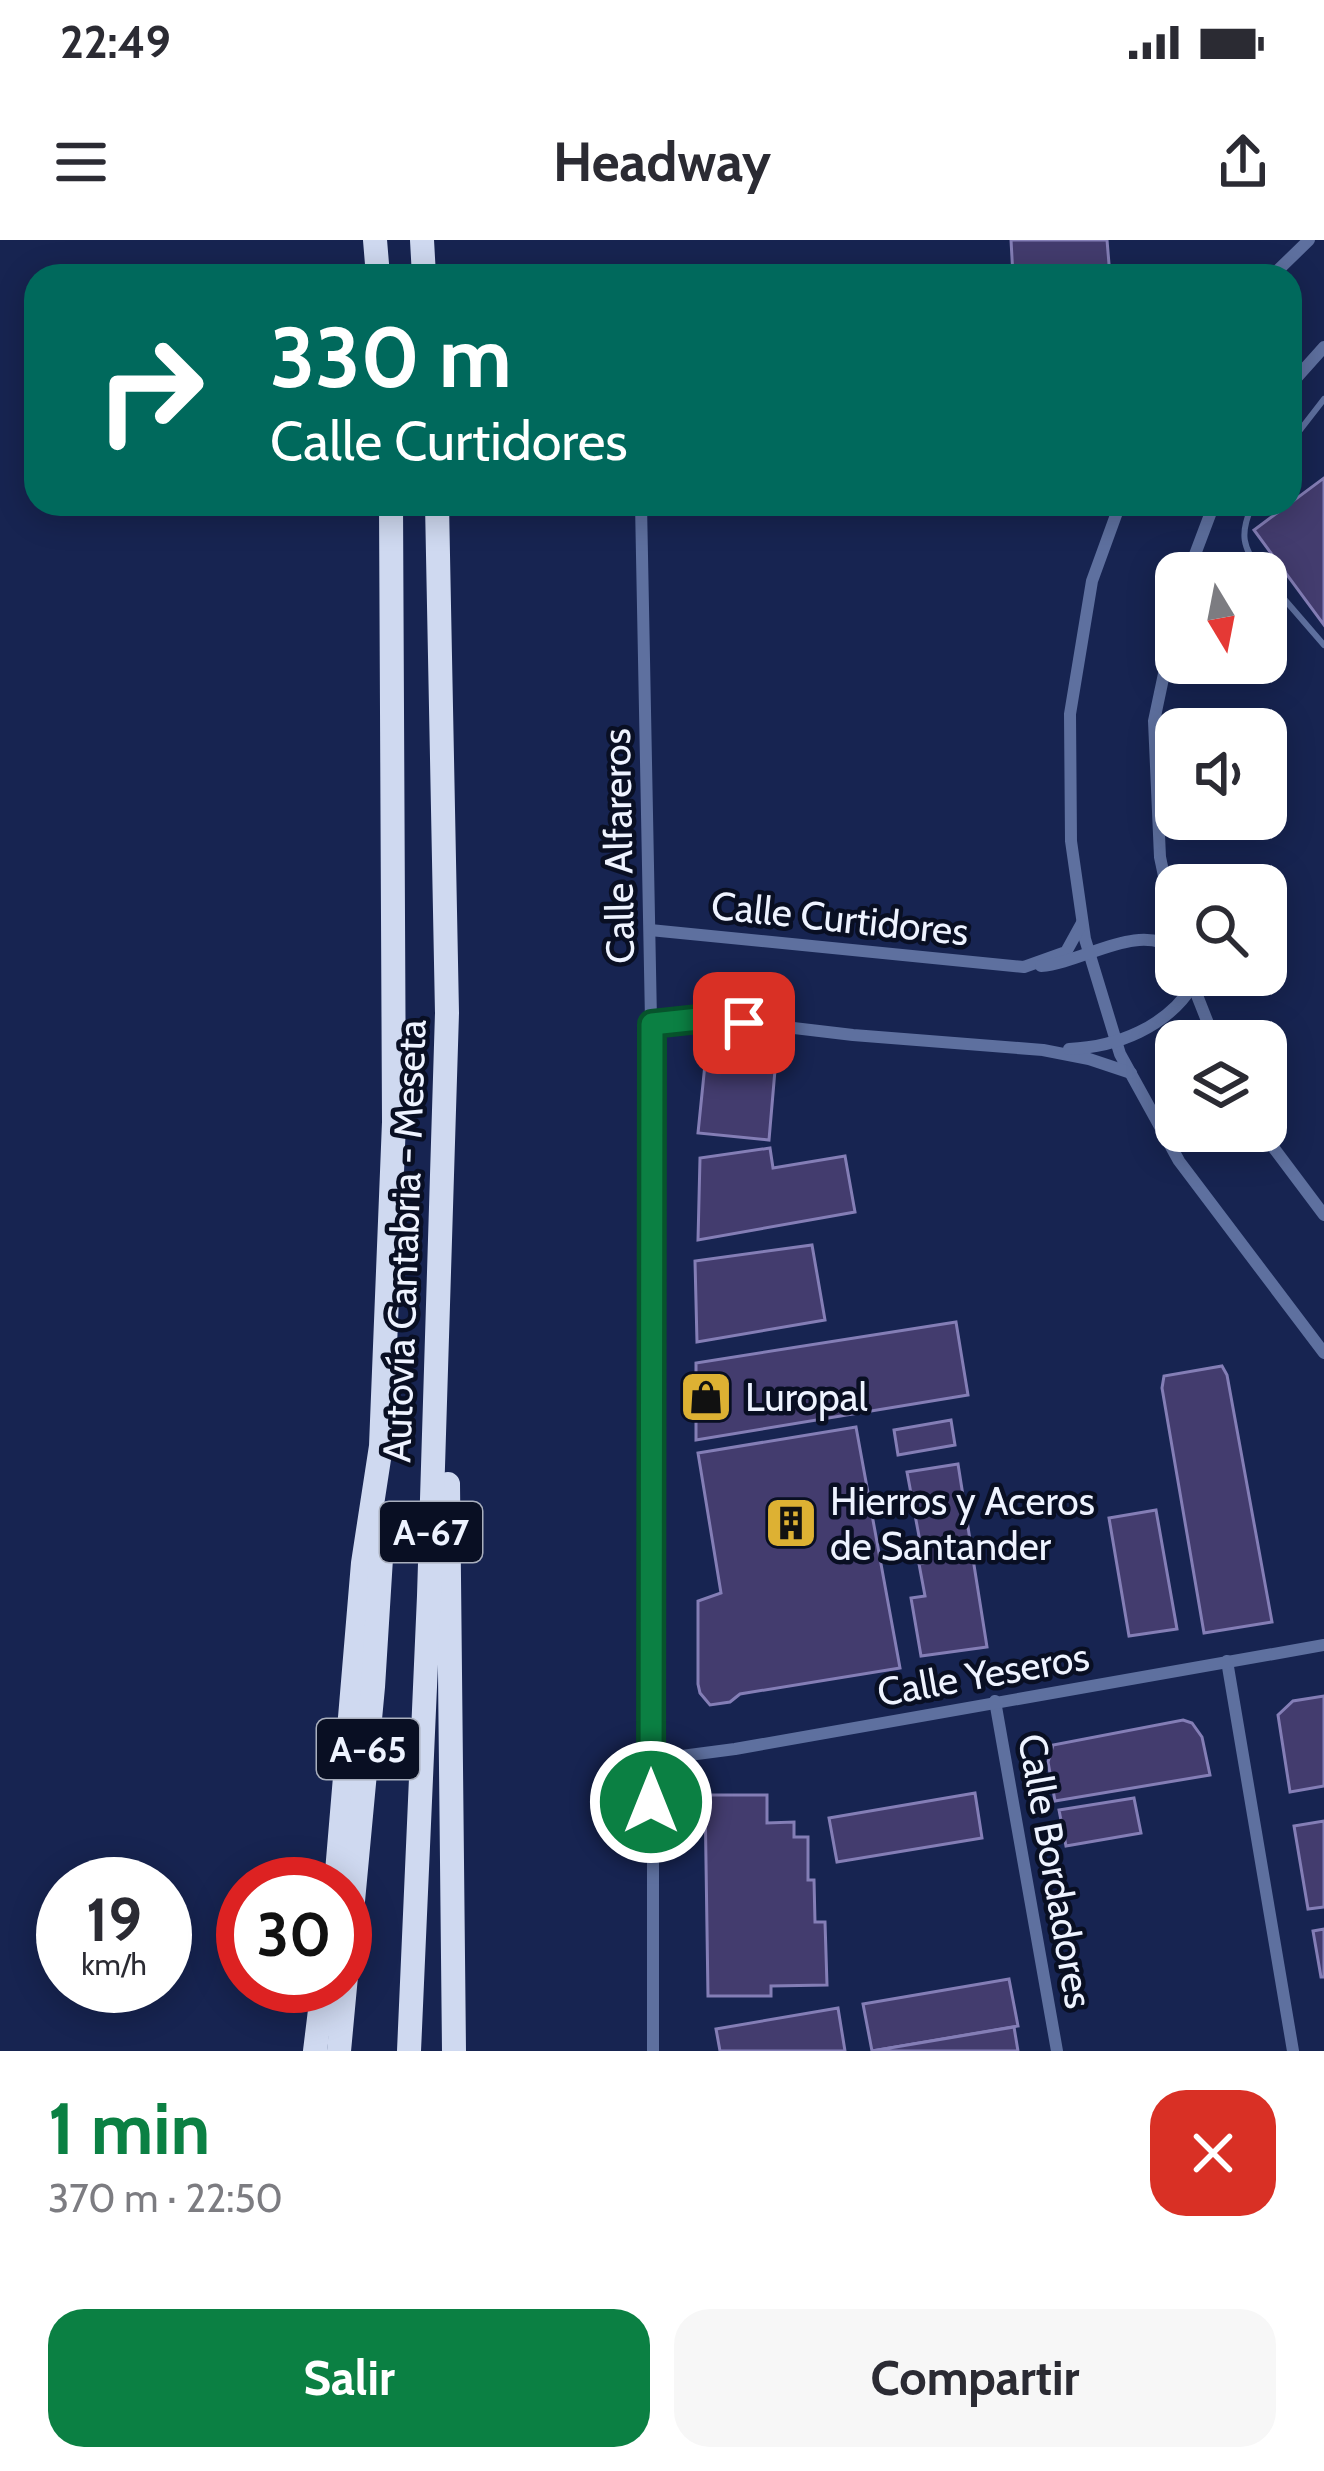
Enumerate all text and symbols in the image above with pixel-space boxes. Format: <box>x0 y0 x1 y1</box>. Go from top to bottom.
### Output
text: 22:49 <box>60 15 171 69</box>
icon: menu <box>48 129 114 195</box>
text: Headway <box>553 129 771 195</box>
icon: share <box>1210 129 1276 195</box>
text: 330 m <box>270 306 512 408</box>
icon: right <box>72 312 228 468</box>
text: Calle Curtidores <box>270 408 628 474</box>
north arrow <box>1155 552 1287 684</box>
map controls <box>1155 552 1287 1152</box>
button: sound <box>1155 708 1287 840</box>
street label: Calle Alfareros <box>592 728 644 964</box>
button: search <box>1155 864 1287 996</box>
street label: Calle Curtidores <box>709 881 971 955</box>
pin <box>693 972 795 1074</box>
icon: arrive <box>711 990 777 1056</box>
street label: Autovía Cantabria - Meseta <box>372 1018 436 1463</box>
button: layers <box>1155 1020 1287 1152</box>
shop icon: Luropal <box>678 1369 734 1425</box>
place label: Luropal <box>745 1373 868 1421</box>
place label: Hierros y Aceros de Santander <box>830 1477 1095 1570</box>
building icon: Hierros y Aceros de Santander <box>763 1495 819 1551</box>
road number: A-67 <box>380 1502 482 1562</box>
street label: Calle Yeseros <box>873 1632 1093 1716</box>
road number: A-65 <box>317 1719 419 1779</box>
street label: Calle Bordadores <box>1008 1730 1104 2012</box>
position arrow <box>588 1739 714 1865</box>
speed limit sign: 30 <box>216 1857 372 2013</box>
text: 19 <box>86 1883 142 1956</box>
text: km/h <box>81 1946 147 1983</box>
text: 1 min <box>48 2085 210 2172</box>
button: close <box>1150 2090 1276 2216</box>
text: 370 m · 22:50 <box>48 2174 283 2222</box>
button: Salir <box>48 2309 650 2447</box>
button: Compartir <box>674 2309 1276 2447</box>

